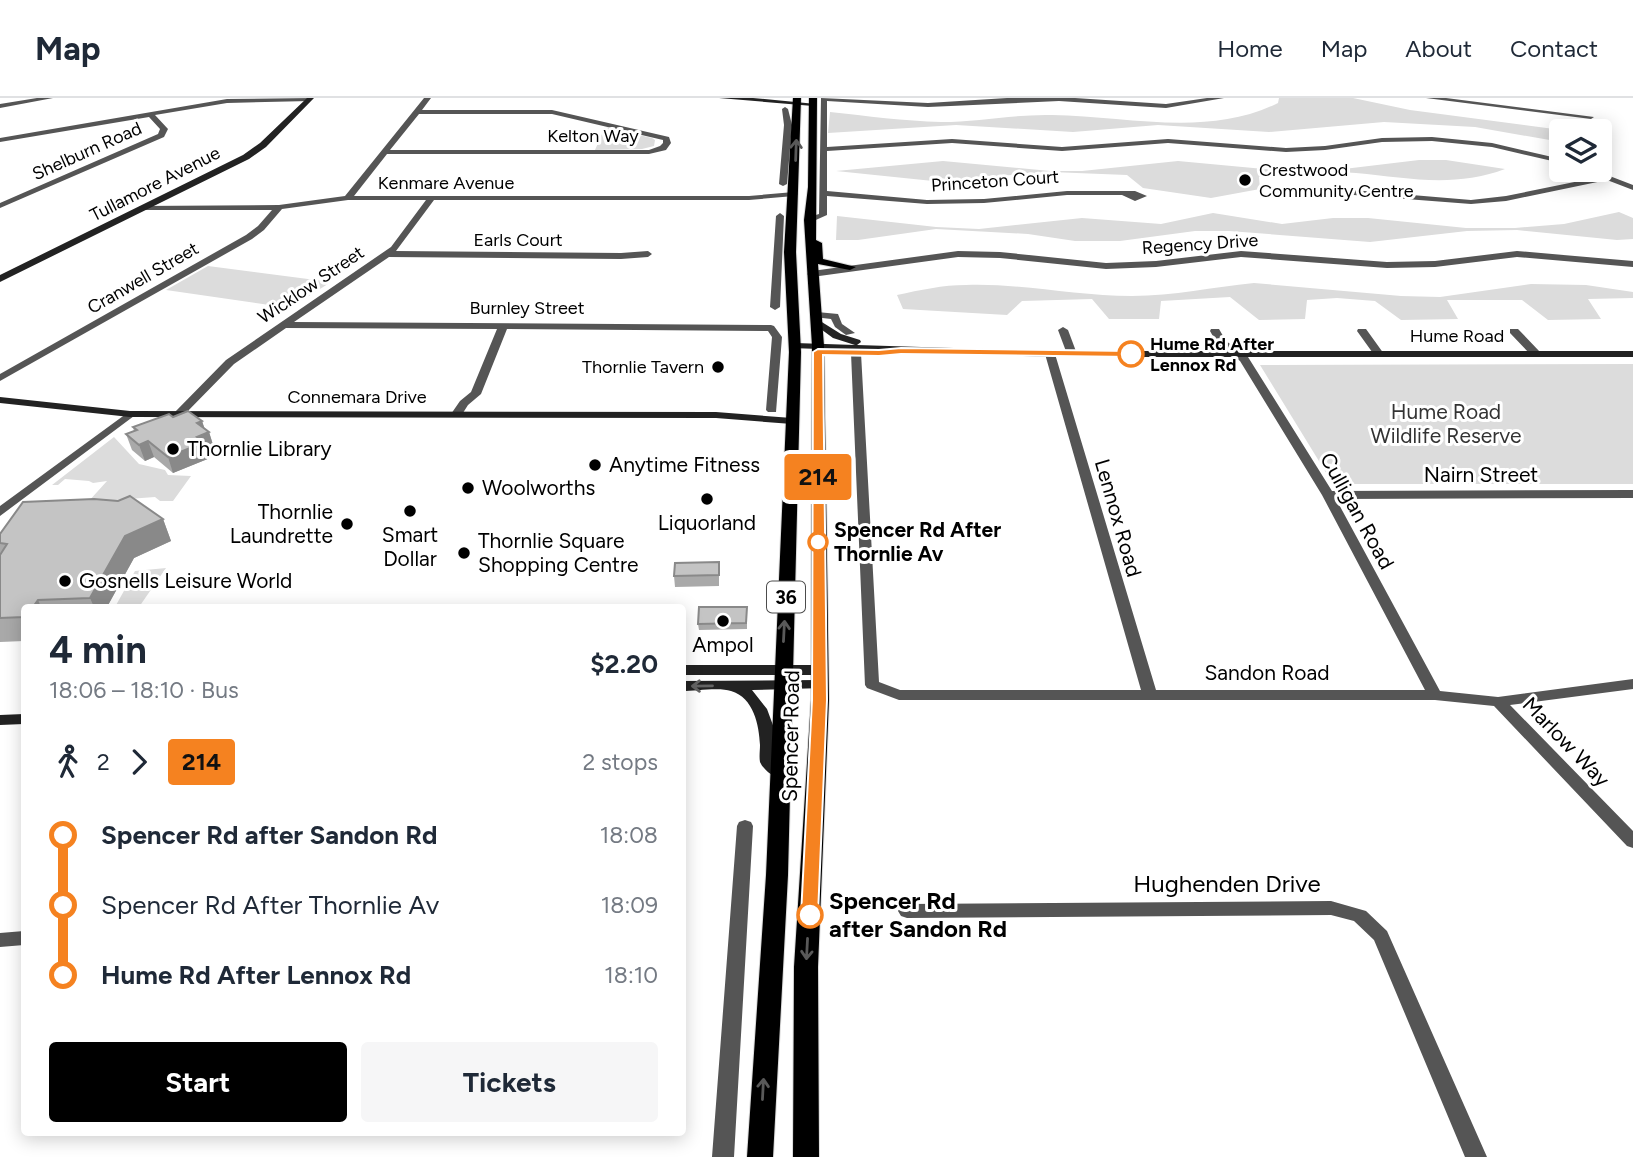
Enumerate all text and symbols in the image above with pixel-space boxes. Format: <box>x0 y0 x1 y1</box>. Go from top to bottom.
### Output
text: Map <box>35 29 101 68</box>
text: Home <box>1217 34 1283 63</box>
text: Map <box>1321 34 1367 63</box>
text: About <box>1405 34 1472 63</box>
text: Contact <box>1510 34 1598 63</box>
street label: Shelburn Road <box>29 117 145 185</box>
map controls <box>1549 119 1612 182</box>
button: layers <box>1549 119 1612 182</box>
street label: Kelton Way <box>547 125 639 147</box>
one-way arrow <box>789 139 802 162</box>
street label: Tullamore Avenue <box>86 142 224 226</box>
place label: Crestwood Community Centre <box>1259 159 1414 202</box>
street label: Princeton Court <box>930 166 1060 196</box>
street label: Kenmare Avenue <box>378 172 514 194</box>
marker: Crestwood Community Centre <box>1237 172 1253 188</box>
street label: Earls Court <box>473 229 563 251</box>
street label: Regency Drive <box>1141 229 1259 259</box>
street label: Cranwell Street <box>84 237 203 319</box>
street label: Wicklow Street <box>254 241 368 329</box>
street label: Burnley Street <box>469 297 585 319</box>
street label: Hume Road <box>1410 325 1504 347</box>
place label: Hume Rd After Lennox Rd <box>1150 333 1274 376</box>
marker: Hume Rd After Lennox Rd <box>1118 341 1144 367</box>
place label: Thornlie Tavern <box>582 356 704 378</box>
marker: Thornlie Tavern <box>710 359 726 375</box>
street label: Connemara Drive <box>287 386 427 408</box>
park label: Hume Road Wildlife Reserve <box>1371 399 1521 448</box>
place label: Thornlie Library <box>187 436 332 461</box>
marker: Thornlie Library <box>165 441 181 457</box>
street label: Culligan Road <box>1315 448 1400 573</box>
place label: Anytime Fitness <box>609 452 760 477</box>
line badge: 214 <box>778 454 858 500</box>
street label: Lennox Road <box>1090 456 1147 580</box>
marker: Anytime Fitness <box>587 457 603 473</box>
text: 214 <box>798 462 838 491</box>
street label: Nairn Street <box>1424 462 1538 487</box>
place label: Woolworths <box>482 475 595 500</box>
marker: Woolworths <box>460 480 476 496</box>
marker: Liquorland <box>699 491 715 507</box>
place label: Thornlie Laundrette <box>230 499 333 548</box>
marker: Smart Dollar <box>402 503 418 519</box>
place label: Liquorland <box>658 510 756 535</box>
marker: Thornlie Laundrette <box>339 516 355 532</box>
place label: Spencer Rd After Thornlie Av <box>834 517 1001 566</box>
place label: Smart Dollar <box>382 522 438 571</box>
place label: Thornlie Square Shopping Centre <box>478 528 639 577</box>
marker: Spencer Rd After Thornlie Av <box>808 532 828 552</box>
marker: Thornlie Square Shopping Centre <box>456 545 472 561</box>
place label: Gosnells Leisure World <box>79 568 292 593</box>
marker: Gosnells Leisure World <box>57 573 73 589</box>
road number: 36 <box>767 582 805 612</box>
marker: Ampol <box>715 613 731 629</box>
one-way arrow <box>778 620 791 643</box>
text: 4 min <box>49 627 147 673</box>
place label: Ampol <box>692 632 754 657</box>
text: $2.20 <box>590 648 658 680</box>
street label: Sandon Road <box>1204 660 1330 685</box>
street label: Spencer Road <box>777 670 804 802</box>
text: 18:06 – 18:10 · Bus <box>49 676 239 704</box>
one-way arrow <box>691 679 714 693</box>
street label: Marlow Way <box>1518 692 1615 792</box>
icon: walk <box>49 743 87 781</box>
icon: forward <box>120 743 158 781</box>
text: 214 <box>182 747 221 776</box>
text: 2 <box>97 748 110 776</box>
text: 2 stops <box>582 748 658 776</box>
text: Spencer Rd after Sandon Rd <box>101 819 438 851</box>
text: 18:08 <box>600 821 658 849</box>
street label: Hughenden Drive <box>1133 869 1321 898</box>
place label: Spencer Rd after Sandon Rd <box>829 886 1007 943</box>
text: Spencer Rd After Thornlie Av <box>101 889 439 921</box>
text: 18:09 <box>601 891 658 919</box>
marker: Spencer Rd after Sandon Rd <box>797 902 823 928</box>
one-way arrow <box>801 938 814 961</box>
text: Hume Rd After Lennox Rd <box>101 959 411 991</box>
text: 18:10 <box>604 961 658 989</box>
button: Start <box>49 1042 347 1122</box>
button: Tickets <box>361 1042 658 1122</box>
one-way arrow <box>757 1078 770 1101</box>

